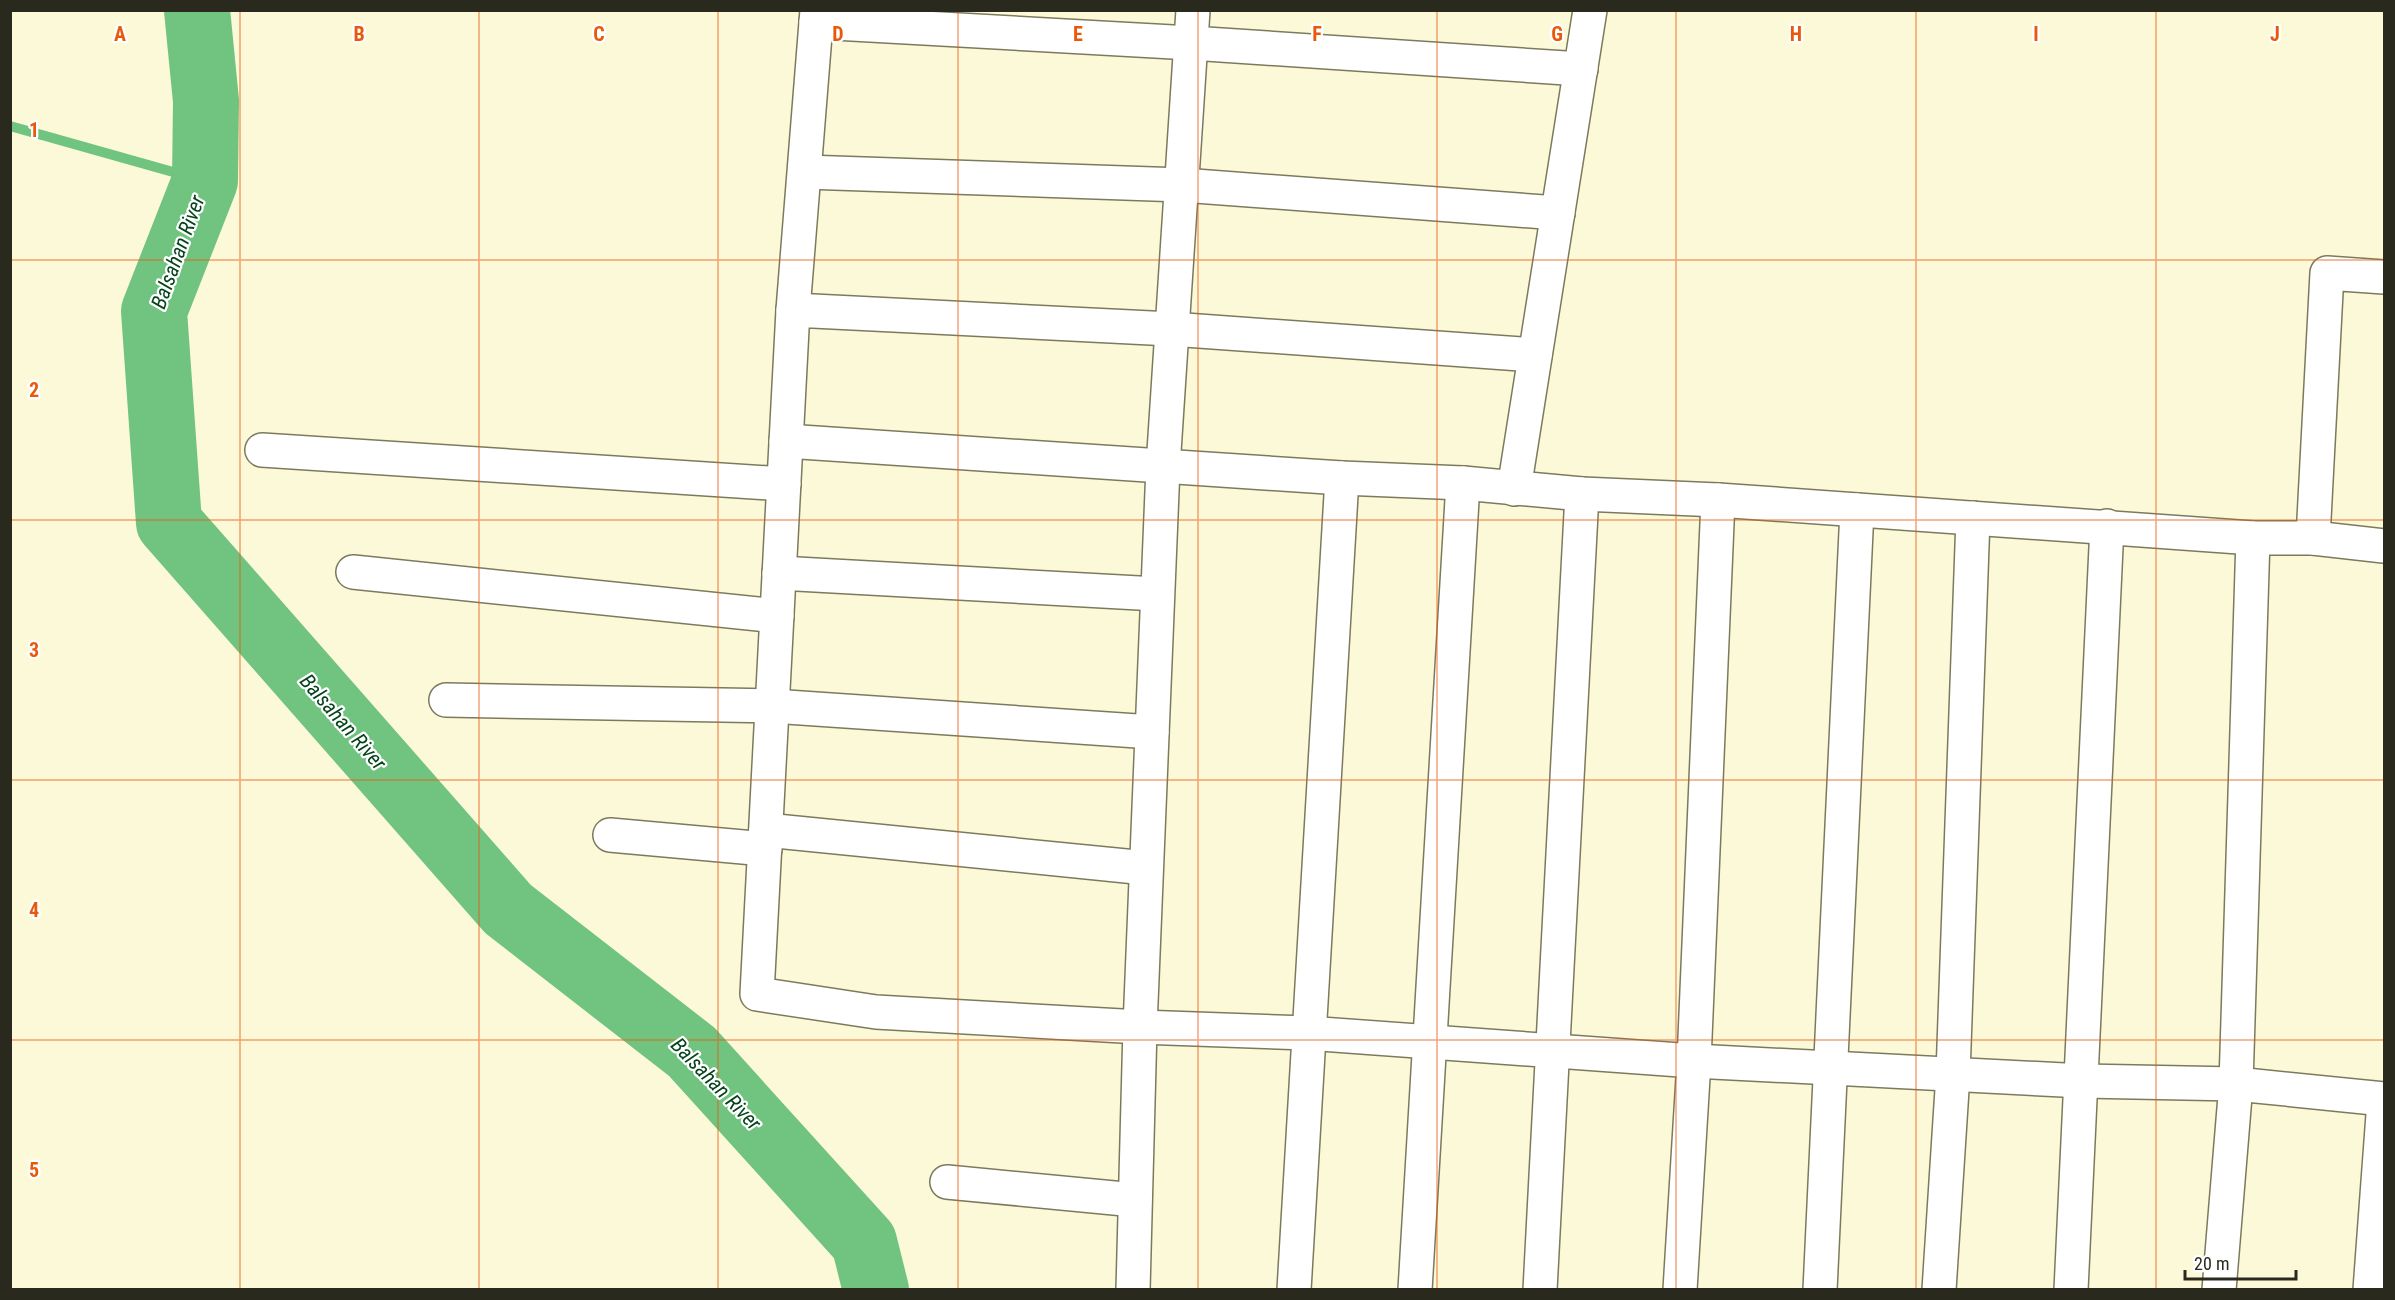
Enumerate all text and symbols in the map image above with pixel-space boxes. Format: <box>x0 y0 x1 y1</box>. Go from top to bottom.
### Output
text: A <box>114 22 126 46</box>
text: B <box>353 22 365 46</box>
text: C <box>593 22 605 46</box>
text: D <box>832 22 844 46</box>
text: E <box>1073 22 1083 46</box>
text: F <box>1312 22 1322 46</box>
text: G <box>1551 22 1563 46</box>
text: H <box>1790 22 1802 46</box>
text: I <box>2033 22 2039 46</box>
text: J <box>2270 22 2280 46</box>
text: 1 <box>29 118 39 142</box>
water label: Balsahan River <box>146 191 210 312</box>
text: 2 <box>29 378 39 402</box>
text: 3 <box>29 638 39 662</box>
water label: Balsahan River <box>295 669 391 775</box>
text: 4 <box>29 898 39 922</box>
water label: Balsahan River <box>666 1033 766 1136</box>
text: 5 <box>29 1158 39 1182</box>
scale bar <box>2185 1243 2296 1281</box>
text: 20 m <box>2194 1253 2229 1274</box>

